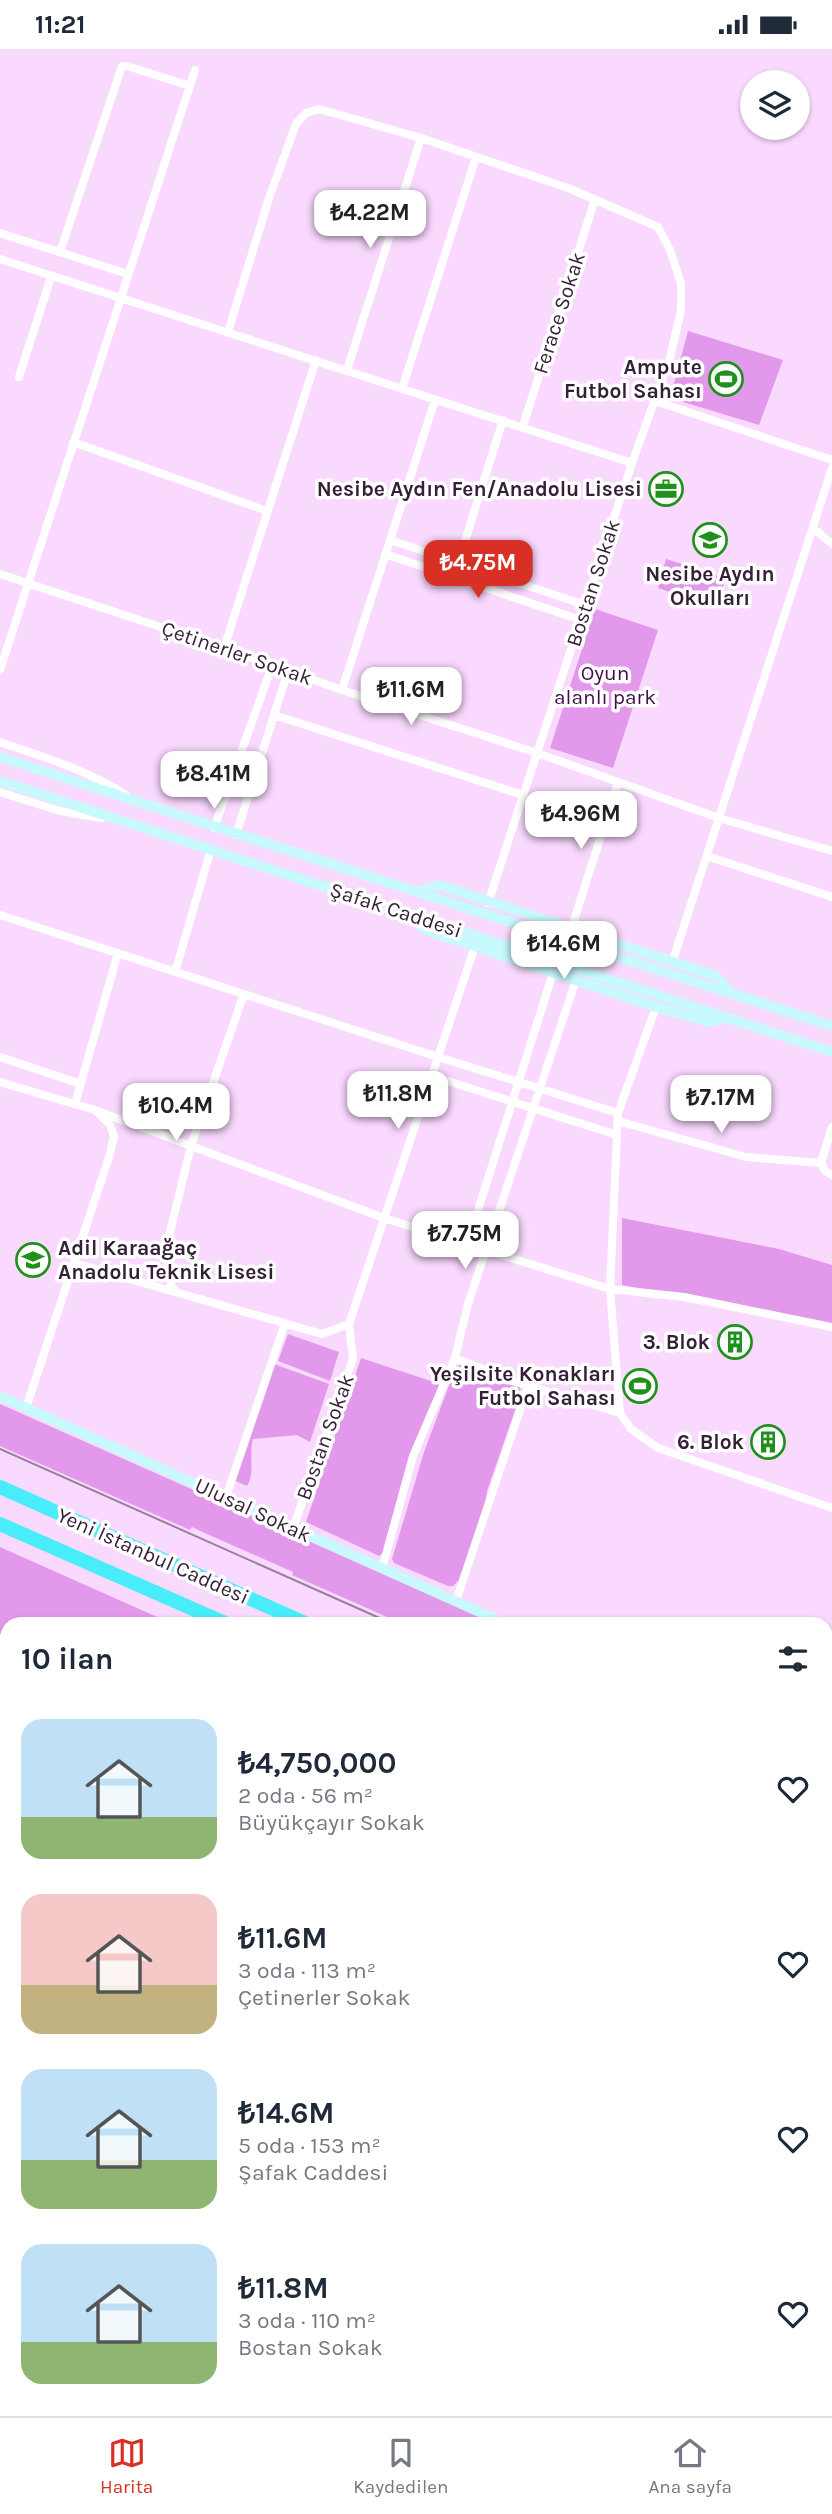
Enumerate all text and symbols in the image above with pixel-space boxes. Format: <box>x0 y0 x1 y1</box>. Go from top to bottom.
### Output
text: 11:21 <box>35 9 86 40</box>
map controls <box>740 70 810 140</box>
button: layers <box>740 70 810 140</box>
pin: ₺4.22M <box>313 191 427 250</box>
text: ₺4.22M <box>330 199 410 226</box>
street label: Ferace Sokak <box>528 249 590 377</box>
place label: Ampute Futbol Sahası <box>564 355 702 403</box>
sports icon: Ampute Futbol Sahası <box>707 360 745 398</box>
office icon: Nesibe Aydın Fen/Anadolu Lisesi <box>647 470 685 508</box>
place label: Nesibe Aydın Fen/Anadolu Lisesi <box>317 477 642 501</box>
street label: Bostan Sokak <box>561 516 625 650</box>
school or university icon: Nesibe Aydın Okulları <box>691 521 729 559</box>
pin: ₺4.75M <box>421 540 535 600</box>
text: ₺4.75M <box>440 549 516 576</box>
place label: Nesibe Aydın Okulları <box>645 562 775 610</box>
street label: Çetinerler Sokak <box>159 616 316 690</box>
park label: Oyun alanlı park <box>554 661 656 709</box>
pin: ₺11.6M <box>354 667 468 727</box>
text: ₺11.6M <box>377 676 445 703</box>
pin: ₺8.41M <box>157 751 271 811</box>
text: ₺8.41M <box>177 760 251 787</box>
pin: ₺4.96M <box>524 791 638 851</box>
text: ₺4.96M <box>541 800 621 827</box>
street label: Şafak Caddesi <box>327 877 465 943</box>
pin: ₺14.6M <box>507 921 621 981</box>
text: ₺14.6M <box>527 930 601 957</box>
pin: ₺11.8M <box>341 1072 455 1131</box>
pin: ₺7.17M <box>664 1075 778 1135</box>
text: ₺11.8M <box>363 1080 433 1107</box>
pin: ₺10.4M <box>119 1083 233 1143</box>
text: ₺7.17M <box>686 1084 756 1111</box>
text: ₺10.4M <box>139 1092 213 1119</box>
pin: ₺7.75M <box>408 1211 522 1271</box>
text: ₺7.75M <box>428 1220 502 1247</box>
place label: Adil Karaağaç Anadolu Teknik Lisesi <box>58 1236 274 1284</box>
school or university icon: Adil Karaağaç Anadolu Teknik Lisesi <box>14 1241 52 1279</box>
building icon: 3. Blok <box>716 1323 754 1361</box>
place label: 3. Blok <box>643 1330 711 1354</box>
place label: Yeşilsite Konakları Futbol Sahası <box>430 1362 616 1410</box>
sports icon: Yeşilsite Konakları Futbol Sahası <box>621 1367 659 1405</box>
street label: Bostan Sokak <box>291 1371 359 1503</box>
building icon: 6. Blok <box>749 1423 787 1461</box>
place label: 6. Blok <box>677 1430 745 1454</box>
street label: Ulusal Sokak <box>191 1473 315 1547</box>
street label: Yeni İstanbul Caddesi <box>53 1503 253 1609</box>
icon: filters <box>774 1640 812 1678</box>
text: 10 ilan <box>21 1641 113 1677</box>
text: ₺4,750,000 <box>238 1745 396 1781</box>
icon: home <box>77 1747 161 1831</box>
icon: heart <box>774 1770 812 1808</box>
text: 2 oda · 56 m² <box>238 1782 373 1809</box>
text: Büyükçayır Sokak <box>238 1809 425 1836</box>
text: ₺11.6M <box>238 1920 327 1956</box>
icon: home <box>77 1922 161 2006</box>
icon: heart <box>774 1945 812 1983</box>
text: 3 oda · 113 m² <box>238 1957 376 1984</box>
text: Çetinerler Sokak <box>238 1984 411 2011</box>
text: ₺14.6M <box>238 2095 335 2131</box>
icon: home <box>77 2097 161 2181</box>
icon: heart <box>774 2120 812 2158</box>
text: 5 oda · 153 m² <box>238 2132 381 2159</box>
text: Şafak Caddesi <box>238 2159 388 2186</box>
text: ₺11.8M <box>238 2270 329 2306</box>
icon: home <box>77 2272 161 2356</box>
icon: heart <box>774 2295 812 2333</box>
text: 3 oda · 110 m² <box>238 2307 376 2334</box>
text: Bostan Sokak <box>238 2334 383 2361</box>
tab: Harita <box>100 2434 153 2498</box>
tab: Kaydedilen <box>353 2434 448 2498</box>
tab: Ana sayfa <box>648 2434 732 2498</box>

